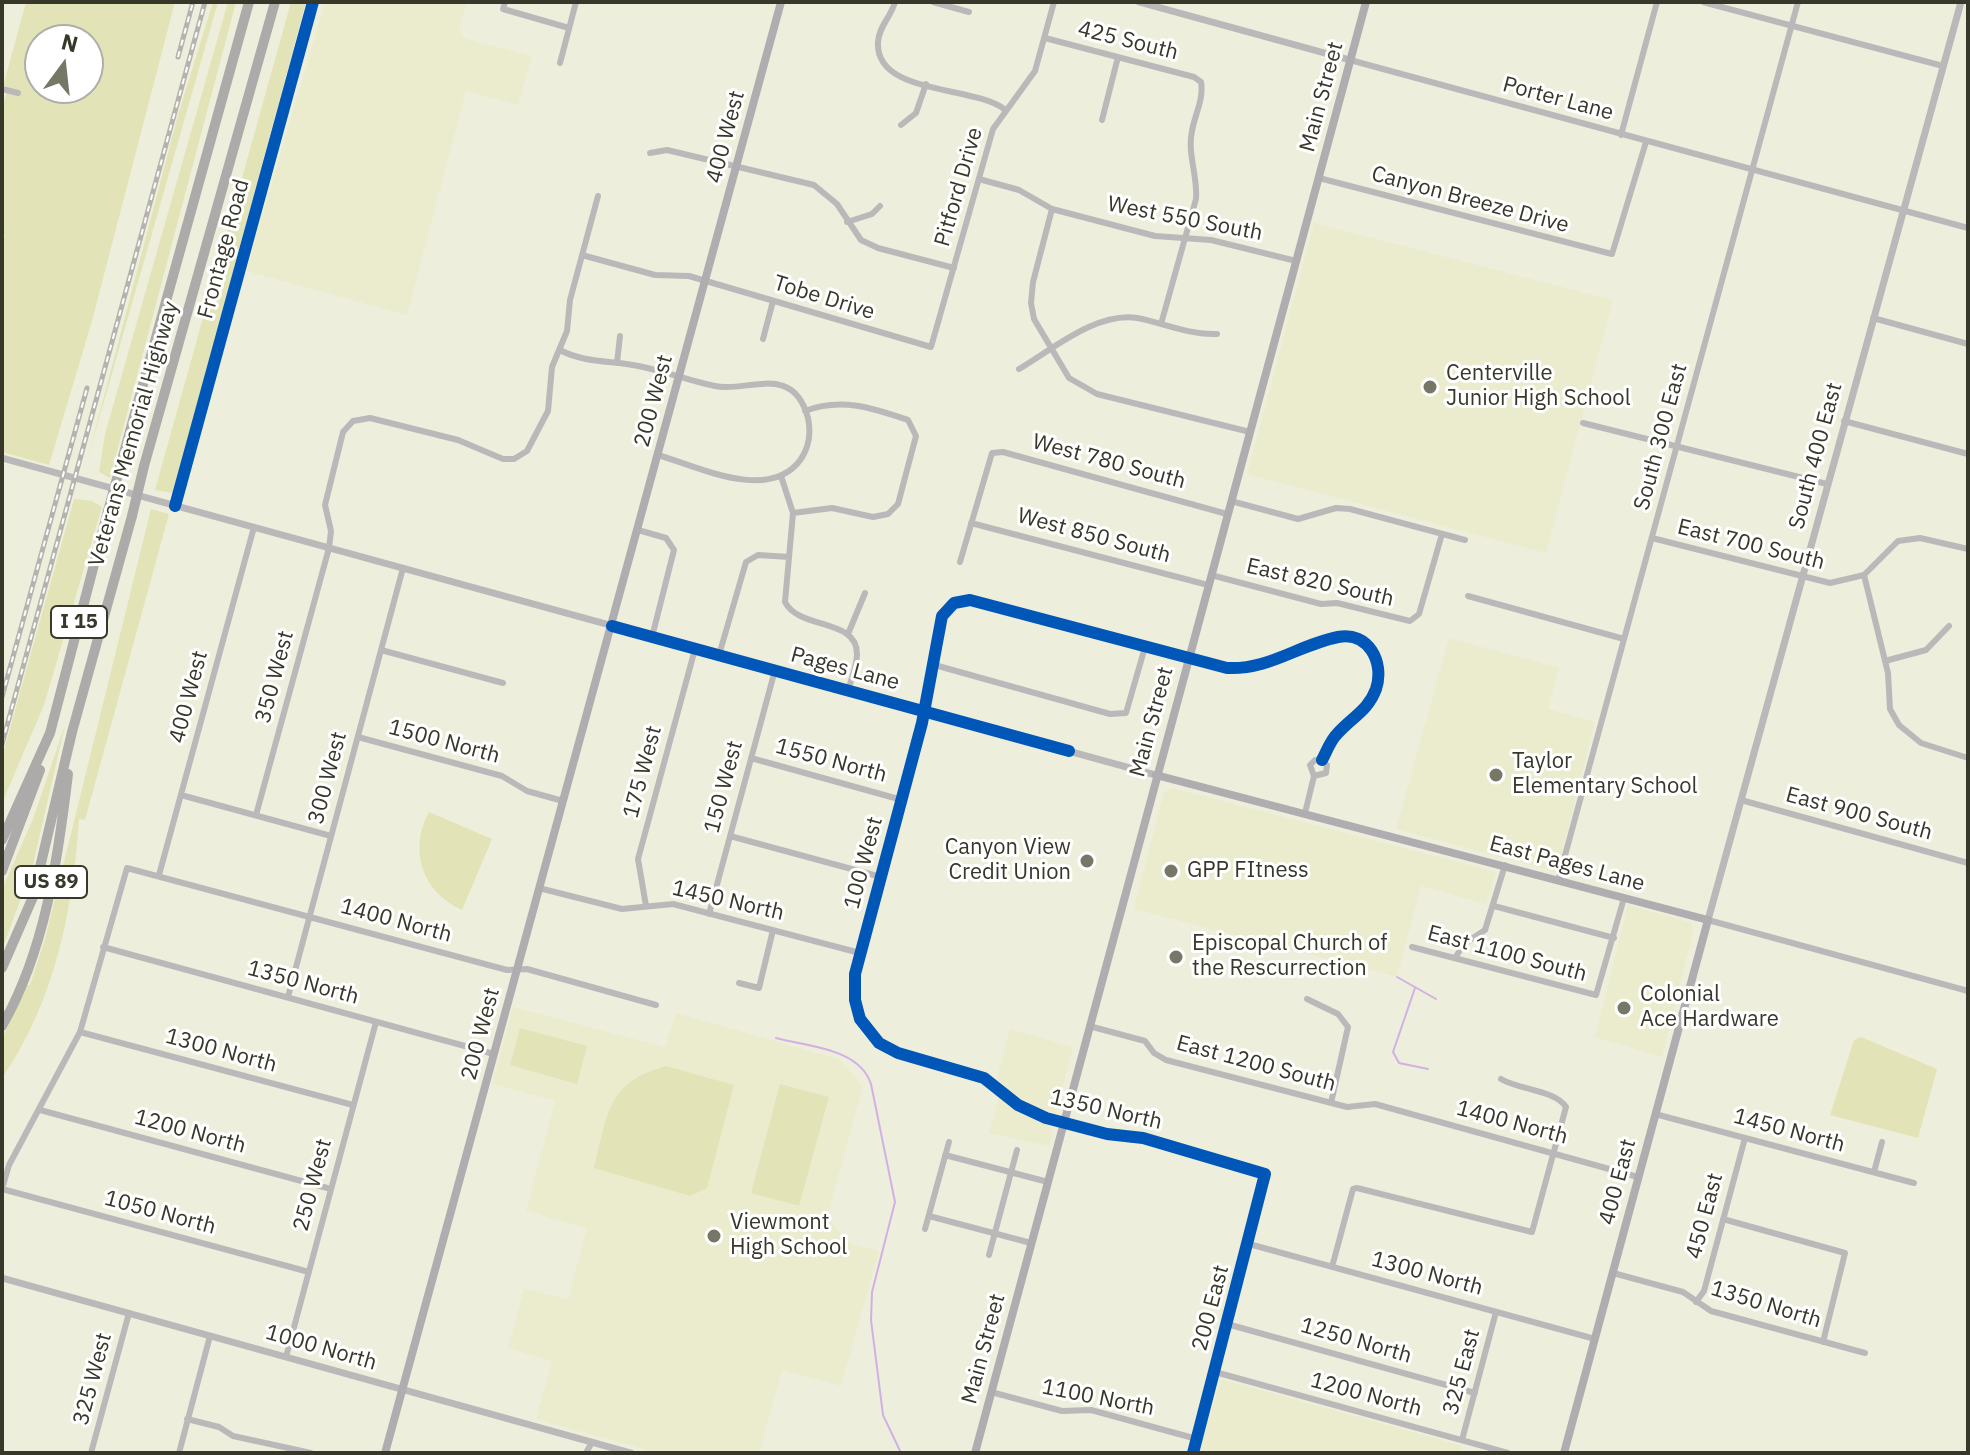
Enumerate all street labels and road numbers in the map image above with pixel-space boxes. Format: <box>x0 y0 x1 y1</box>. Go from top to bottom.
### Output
street label: 425 South <box>1075 16 1181 66</box>
street label: Main Street <box>1295 39 1349 155</box>
street label: Porter Lane <box>1500 72 1616 126</box>
street label: 400 West <box>701 88 751 186</box>
street label: Pitford Drive <box>929 124 989 250</box>
street label: Canyon Breeze Drive <box>1368 161 1572 239</box>
street label: Frontage Road <box>193 176 255 322</box>
street label: West 550 South <box>1105 191 1265 247</box>
street label: Tobe Drive <box>770 270 878 326</box>
street label: Veterans Memorial Highway <box>83 298 185 570</box>
street label: 200 West <box>629 352 679 450</box>
street label: South 300 East <box>1629 361 1693 513</box>
street label: South 400 East <box>1784 380 1848 532</box>
street label: West 780 South <box>1030 429 1188 495</box>
street label: West 850 South <box>1015 503 1173 569</box>
street label: East 700 South <box>1675 514 1827 576</box>
street label: East 820 South <box>1244 553 1396 613</box>
road number: I 15 <box>51 606 107 638</box>
street label: 350 West <box>250 628 300 726</box>
street label: Pages Lane <box>788 642 902 696</box>
street label: 400 West <box>164 648 214 746</box>
street label: Main Street <box>1125 664 1179 780</box>
street label: 1500 North <box>385 714 503 770</box>
street label: 175 West <box>618 723 668 821</box>
street label: 300 West <box>303 729 353 827</box>
street label: 1550 North <box>772 733 890 789</box>
street label: 150 West <box>699 738 749 836</box>
street label: East 900 South <box>1783 782 1935 846</box>
street label: 100 West <box>839 814 889 912</box>
street label: East Pages Lane <box>1486 831 1648 897</box>
road number: US 89 <box>15 866 87 898</box>
street label: 1450 North <box>669 875 787 927</box>
street label: 1400 North <box>337 893 455 949</box>
street label: East 1100 South <box>1424 920 1590 988</box>
street label: 1350 North <box>244 955 362 1011</box>
street label: 200 West <box>456 985 506 1083</box>
street label: 1300 North <box>162 1023 280 1079</box>
street label: East 1200 South <box>1173 1030 1339 1098</box>
street label: 1350 North <box>1047 1084 1165 1136</box>
street label: 1400 North <box>1453 1095 1571 1151</box>
street label: 1450 North <box>1730 1103 1848 1159</box>
street label: 1200 North <box>131 1104 249 1160</box>
street label: 250 West <box>288 1136 338 1234</box>
street label: 400 East <box>1594 1136 1642 1228</box>
street label: 450 East <box>1681 1170 1729 1262</box>
street label: 1050 North <box>101 1185 219 1241</box>
street label: 1300 North <box>1368 1246 1486 1302</box>
street label: 200 East <box>1187 1262 1235 1354</box>
street label: 1350 North <box>1708 1276 1824 1334</box>
street label: Main Street <box>957 1291 1011 1407</box>
street label: 1250 North <box>1297 1313 1415 1369</box>
street label: 1000 North <box>262 1320 380 1376</box>
street label: 325 East <box>1438 1326 1486 1418</box>
street label: 325 West <box>68 1330 118 1428</box>
street label: 1200 North <box>1307 1367 1425 1423</box>
street label: 1100 North <box>1039 1374 1157 1422</box>

